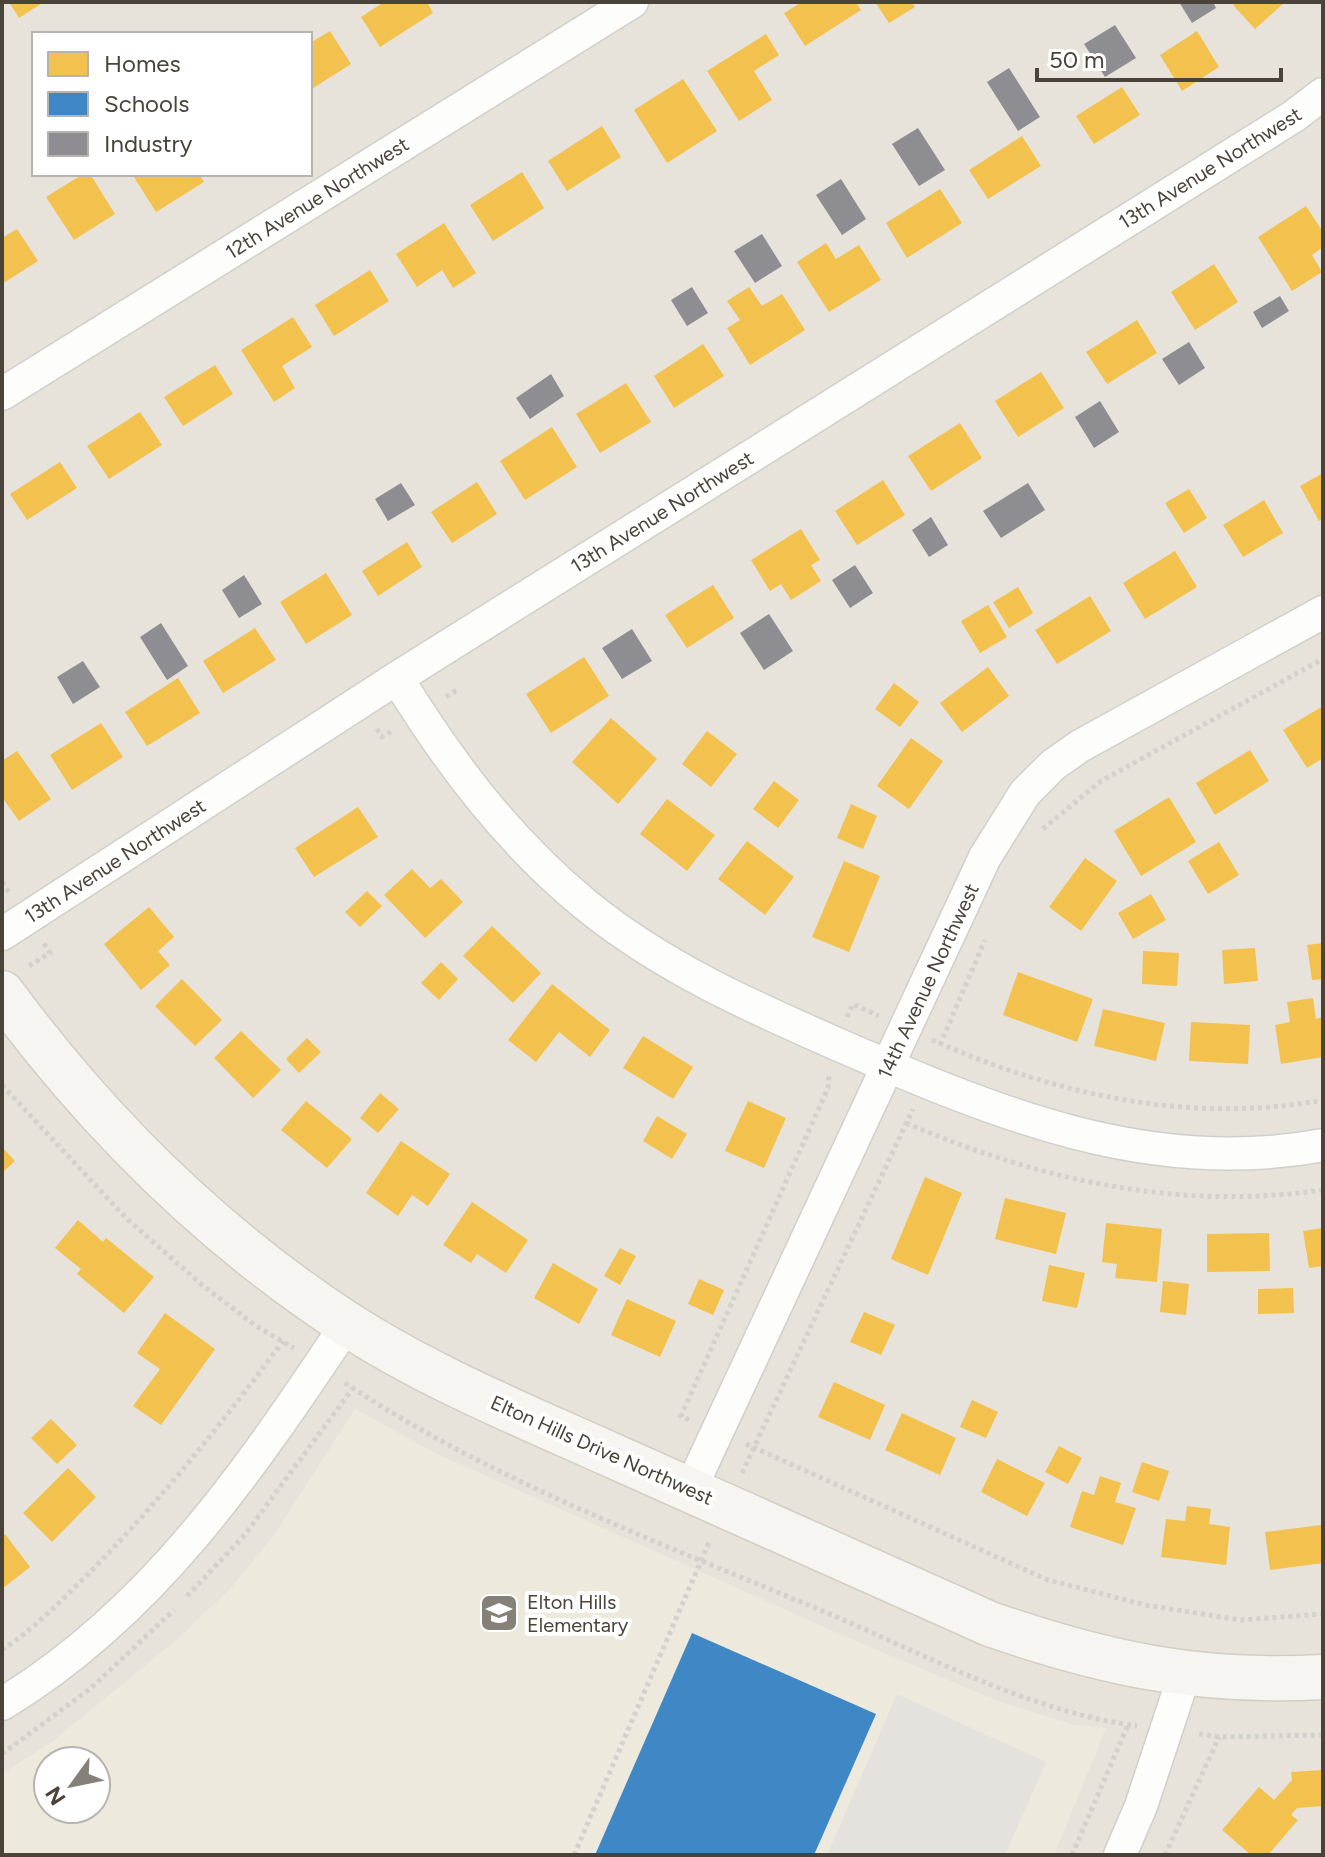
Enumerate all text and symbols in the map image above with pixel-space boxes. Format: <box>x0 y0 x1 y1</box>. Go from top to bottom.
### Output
legend <box>32 32 312 176</box>
scale bar <box>1037 32 1281 82</box>
text: 50 m <box>1049 45 1105 74</box>
text: Homes <box>104 49 181 78</box>
text: Schools <box>104 89 189 118</box>
street label: 13th Avenue Northwest <box>1114 102 1306 234</box>
text: Industry <box>104 129 193 158</box>
street label: 12th Avenue Northwest <box>221 132 413 264</box>
street label: 13th Avenue Northwest <box>566 446 758 578</box>
street label: 13th Avenue Northwest <box>20 793 210 929</box>
street label: 14th Avenue Northwest <box>872 880 984 1082</box>
street label: Elton Hills Drive Northwest <box>487 1390 717 1510</box>
place label: Elton Hills Elementary <box>527 1590 629 1637</box>
school or university icon: Elton Hills Elementary <box>478 1592 520 1634</box>
north arrow <box>32 1745 112 1825</box>
text: N <box>40 1781 72 1810</box>

